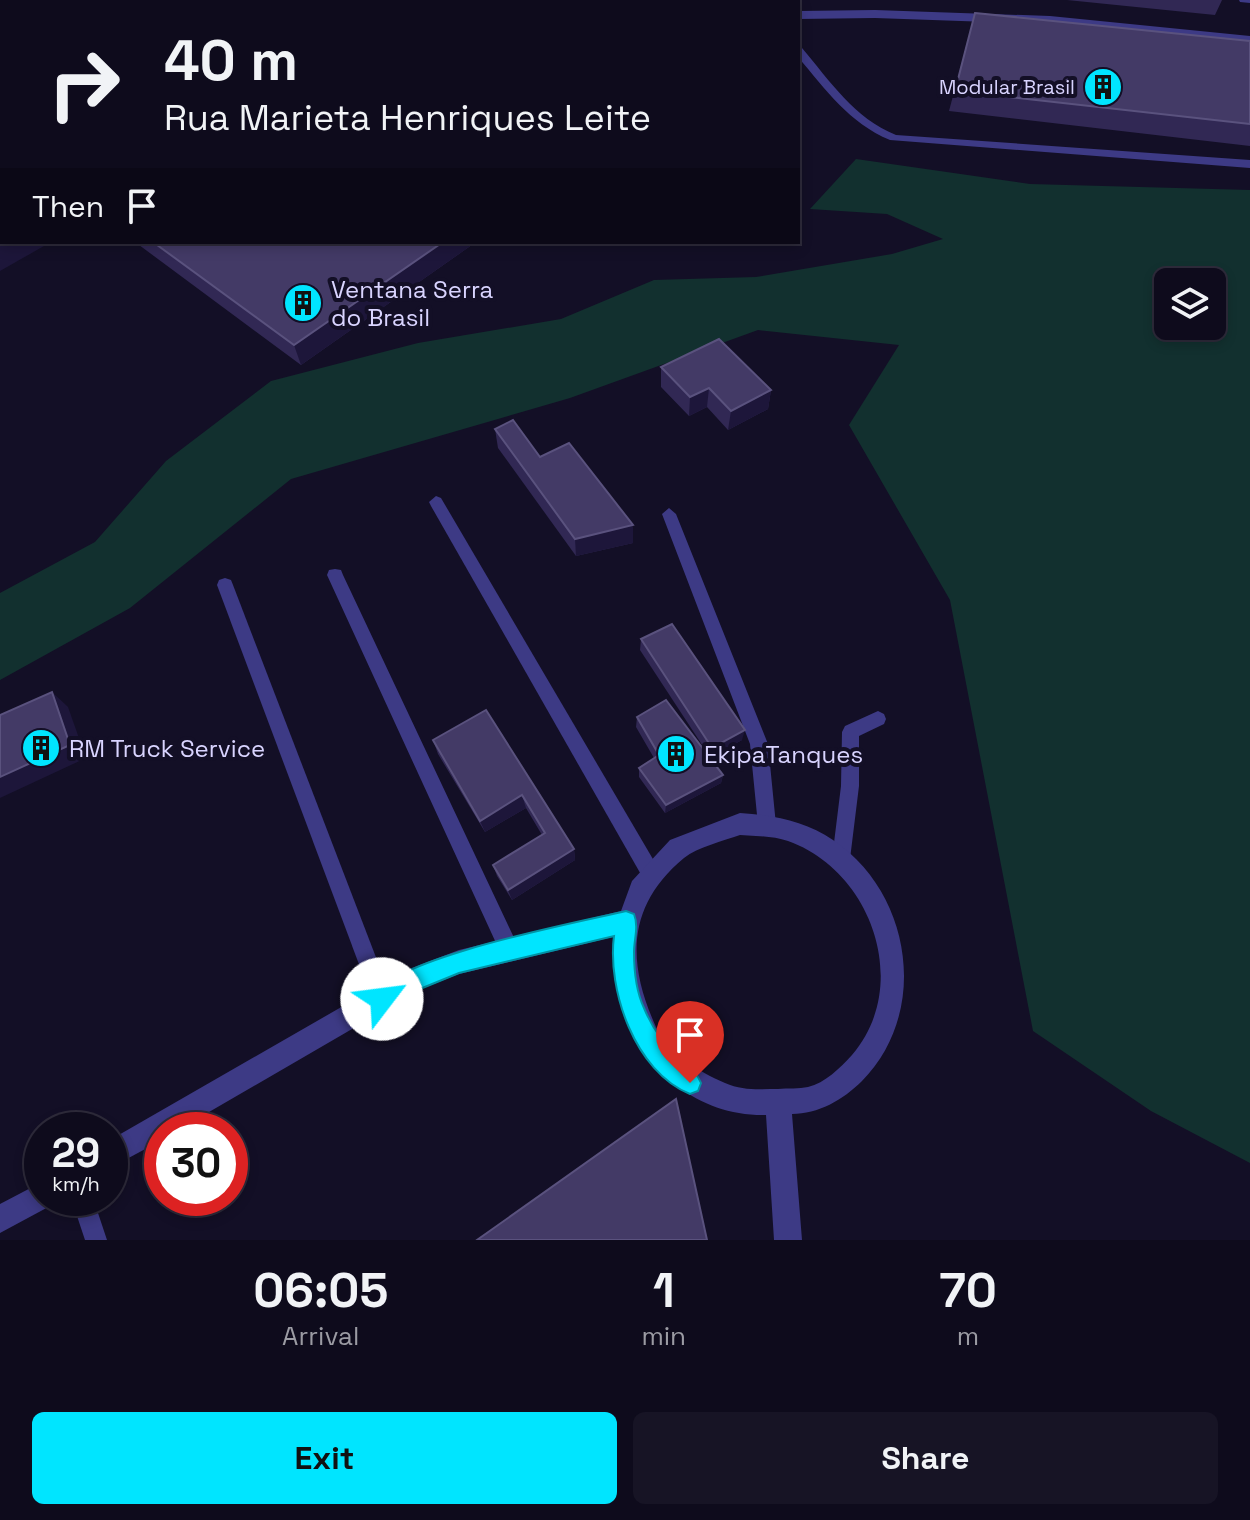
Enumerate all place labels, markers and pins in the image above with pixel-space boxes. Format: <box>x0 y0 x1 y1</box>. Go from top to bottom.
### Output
building icon: Modular Brasil <box>1082 66 1124 108</box>
place label: Modular Brasil <box>939 74 1075 100</box>
place label: Ventana Serra do Brasil <box>331 274 494 333</box>
building icon: Ventana Serra do Brasil <box>282 282 324 324</box>
building icon: RM Truck Service <box>20 727 62 769</box>
place label: RM Truck Service <box>69 733 265 764</box>
building icon: EkipaTanques <box>655 733 697 775</box>
place label: EkipaTanques <box>704 739 863 770</box>
pin <box>656 1001 724 1083</box>

